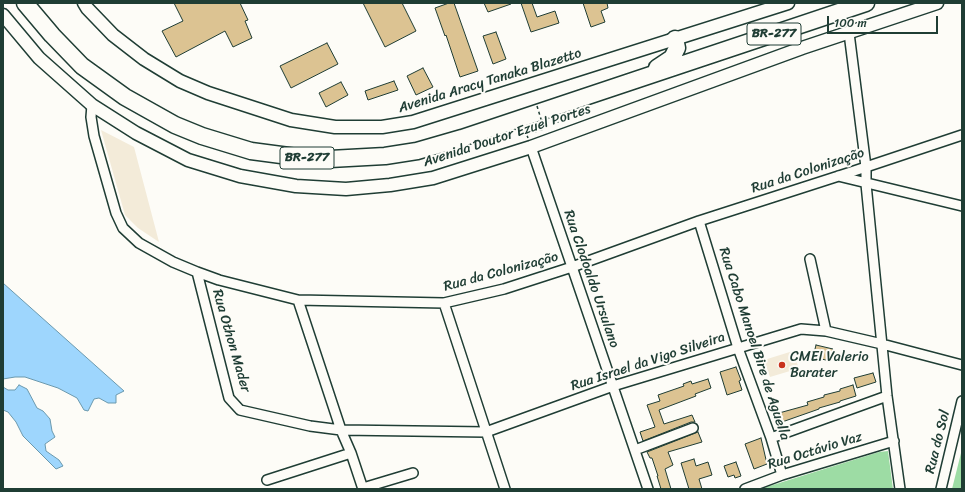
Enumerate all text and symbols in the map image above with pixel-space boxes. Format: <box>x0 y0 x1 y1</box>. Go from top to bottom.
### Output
scale bar <box>829 8 940 34</box>
text: 100 m <box>834 12 867 34</box>
road number: BR-277 <box>747 23 801 45</box>
street label: Avenida Aracy Tanaka Blazetto <box>396 45 584 117</box>
street label: Avenida Doutor Ezuel Portes <box>421 101 593 171</box>
street label: Rua da Colonização <box>749 145 867 197</box>
road number: BR-277 <box>280 147 334 169</box>
street label: Rua Clodoaldo Ursulano <box>560 208 622 350</box>
street label: Rua Cabo Manoel Bire de Aguella <box>715 245 793 443</box>
street label: Rua da Colonização <box>442 249 560 295</box>
street label: Rua Othon Mader <box>208 288 254 394</box>
street label: Rua Israel da Vigo Silveira <box>569 329 727 395</box>
place label: CMEI Valerio Barater <box>790 349 869 382</box>
marker: CMEI Valerio Barater <box>777 360 787 370</box>
street label: Rua do Sol <box>922 409 954 475</box>
street label: Rua Octávio Vaz <box>766 429 864 473</box>

